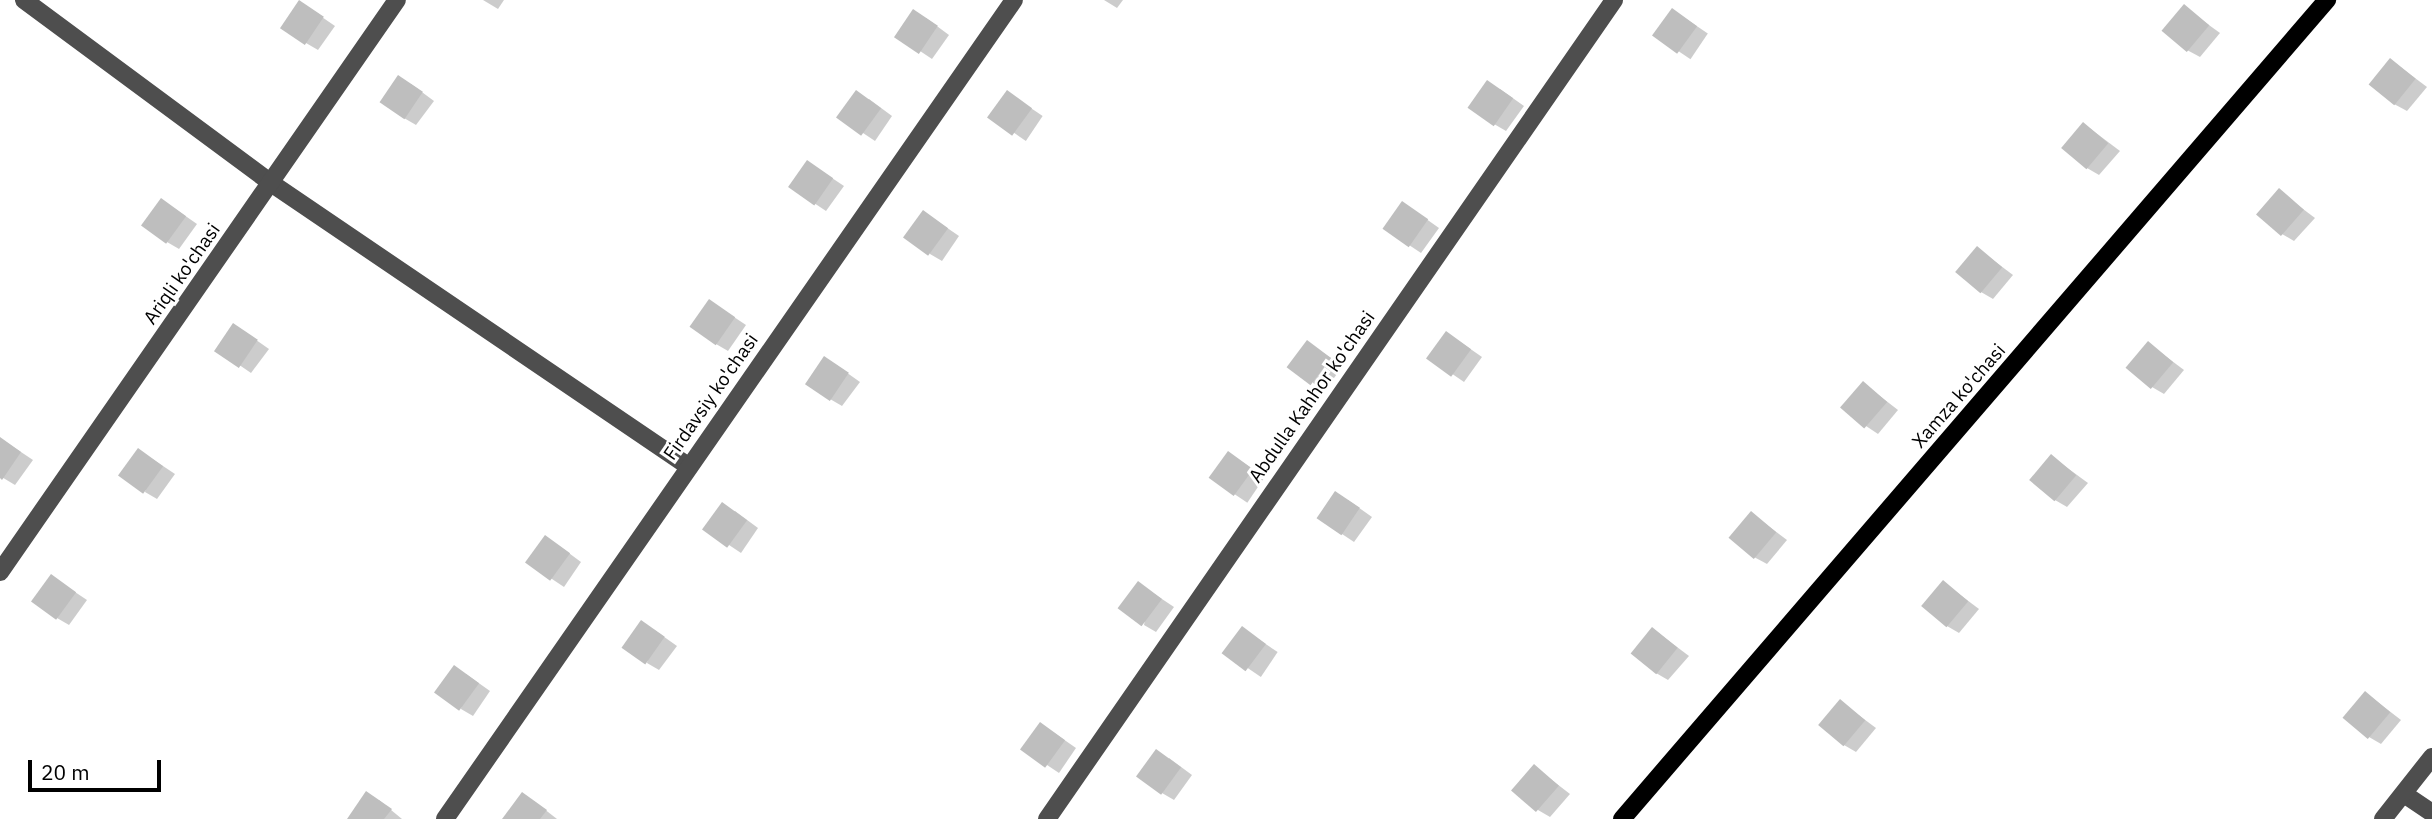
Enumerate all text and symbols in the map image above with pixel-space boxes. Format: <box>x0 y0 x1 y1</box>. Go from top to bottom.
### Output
street label: Ariqli ko'chasi <box>139 219 225 329</box>
street label: Abdulla Kahhor ko'chasi <box>1244 307 1380 487</box>
street label: Firdavsiy ko'chasi <box>659 329 763 465</box>
street label: Xamza ko'chasi <box>1908 339 2010 453</box>
scale bar <box>32 746 164 790</box>
text: 20 m <box>41 758 90 786</box>

